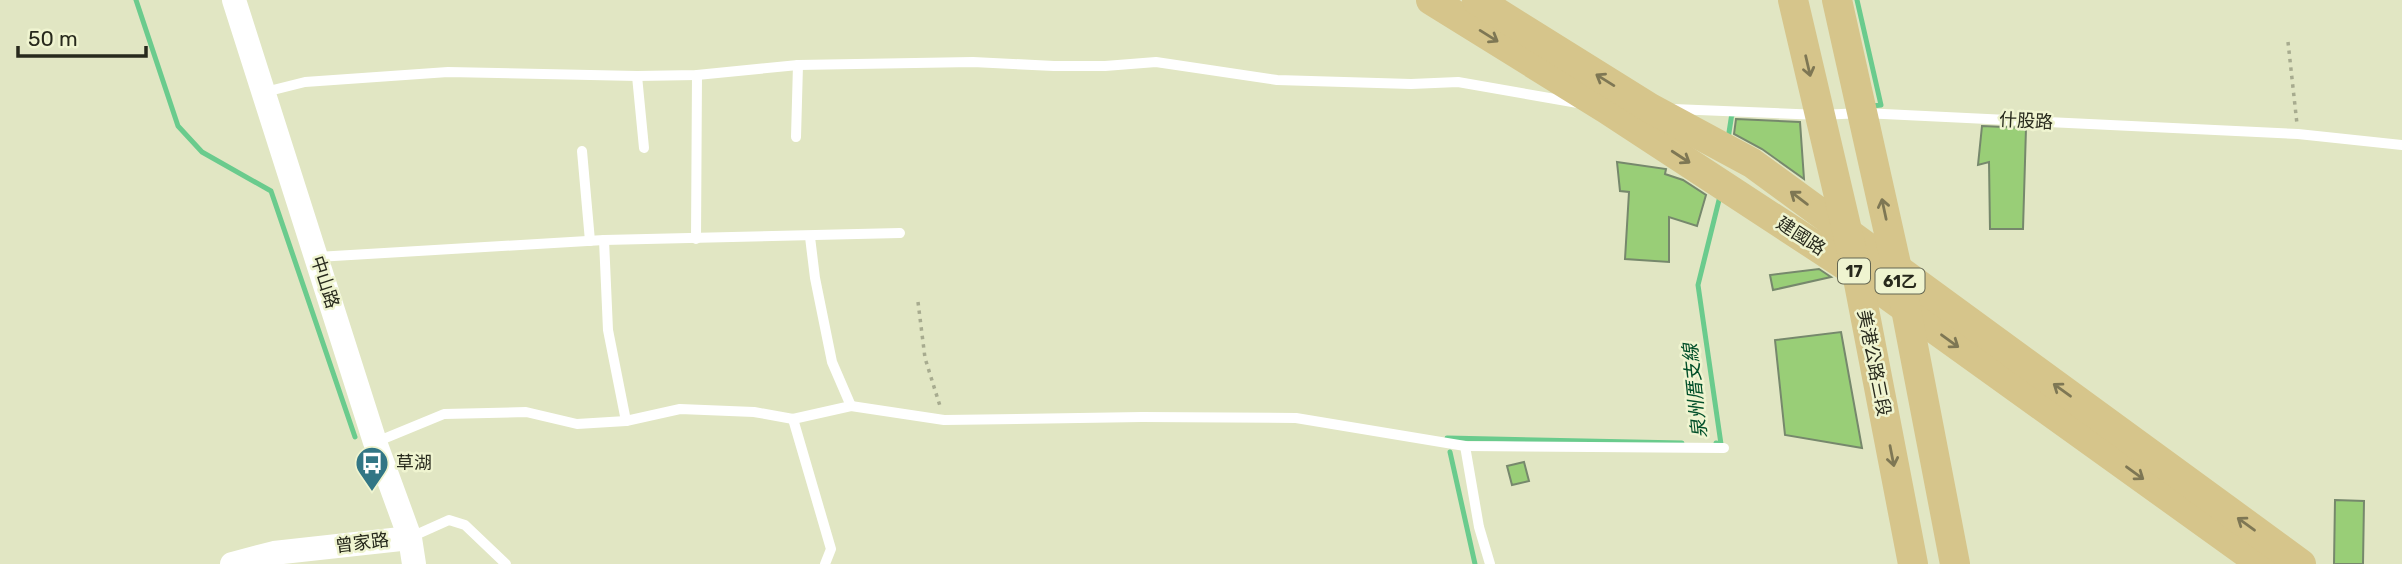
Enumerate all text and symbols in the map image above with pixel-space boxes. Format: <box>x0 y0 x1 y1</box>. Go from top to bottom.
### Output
scale bar <box>18 14 145 58</box>
text: 50 m <box>28 26 78 51</box>
one-way arrow <box>1478 29 1498 43</box>
one-way arrow <box>1802 55 1815 77</box>
one-way arrow <box>1596 72 1616 86</box>
street label: 什股路 <box>1998 109 2054 133</box>
one-way arrow <box>1671 150 1690 165</box>
one-way arrow <box>1790 191 1809 206</box>
one-way arrow <box>1877 198 1891 221</box>
street label: 建國路 <box>1772 212 1830 260</box>
street label: 中山路 <box>306 253 344 311</box>
road number: 17 <box>1838 258 1870 284</box>
road number: 61乙 <box>1876 268 1924 294</box>
street label: 美港公路三段 <box>1853 308 1895 418</box>
one-way arrow <box>1940 334 1959 348</box>
water label: 泉州厝支線 <box>1678 341 1711 439</box>
one-way arrow <box>2053 383 2072 397</box>
bus stop icon: 草湖 <box>353 444 391 493</box>
one-way arrow <box>1886 445 1899 467</box>
place label: 草湖 <box>396 452 432 474</box>
one-way arrow <box>2125 466 2144 480</box>
one-way arrow <box>2237 517 2256 531</box>
street label: 曾家路 <box>334 529 390 557</box>

